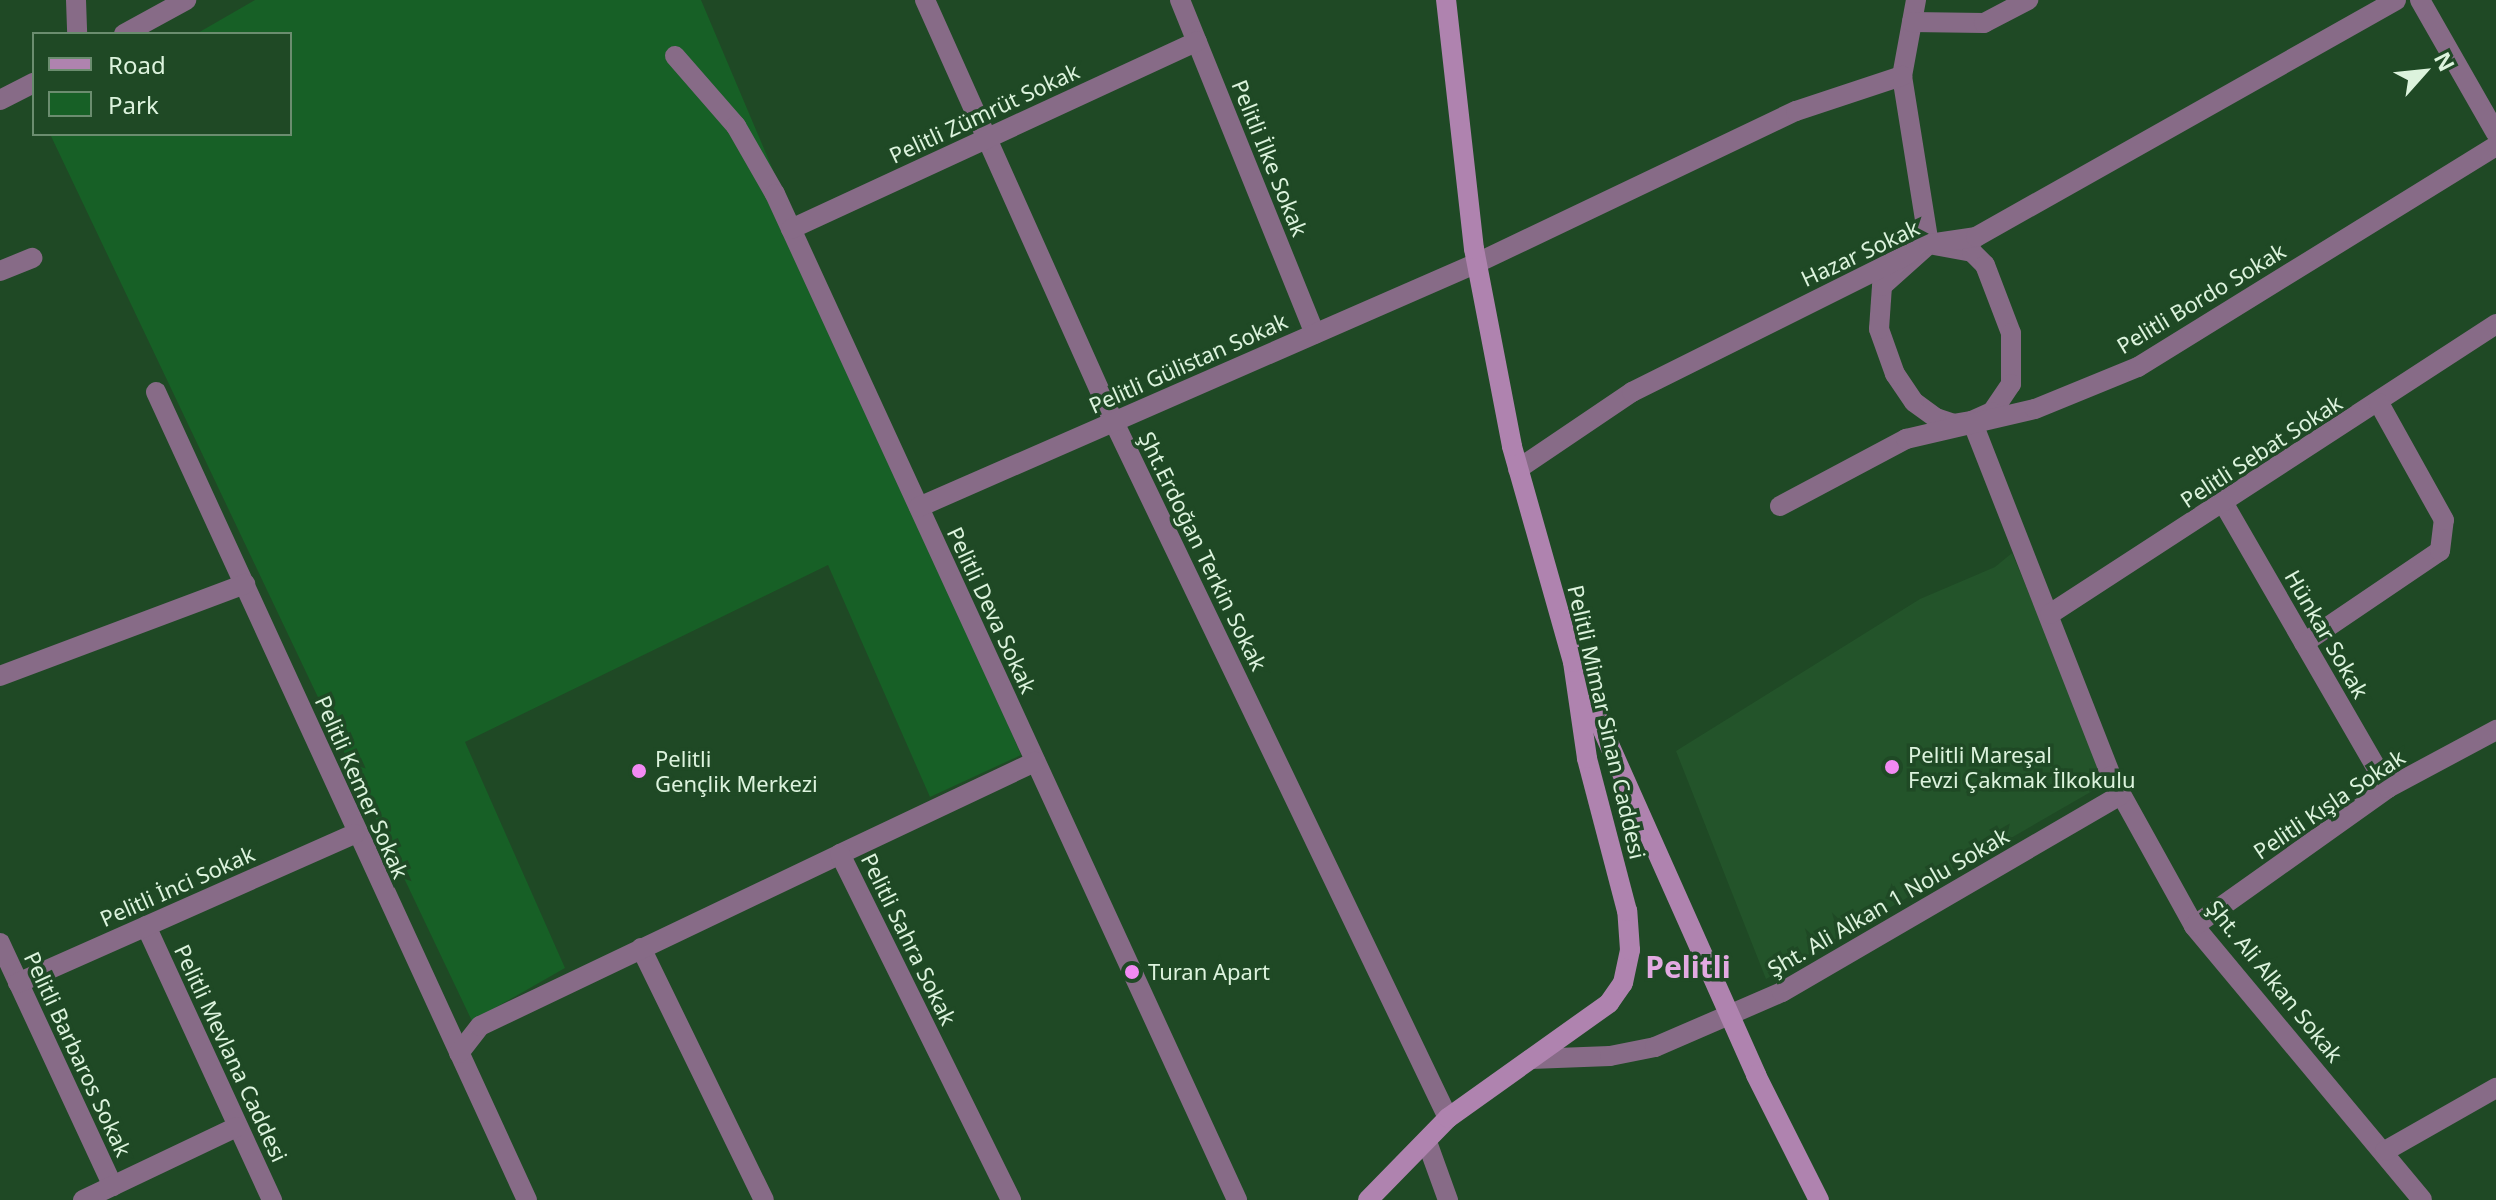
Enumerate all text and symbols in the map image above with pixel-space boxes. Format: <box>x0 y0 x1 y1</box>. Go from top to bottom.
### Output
legend <box>32 32 292 136</box>
north arrow <box>2384 32 2464 112</box>
text: N <box>2428 46 2463 76</box>
text: Road <box>108 48 166 81</box>
street label: Pelitli Zümrüt Sokak <box>885 57 1083 169</box>
street label: Pelitli İlke Sokak <box>1227 76 1313 240</box>
text: Park <box>108 88 159 121</box>
street label: Hazar Sokak <box>1797 214 1923 292</box>
street label: Pelitli Bordo Sokak <box>2112 237 2290 359</box>
street label: Pelitli Gülistan Sokak <box>1085 307 1291 419</box>
street label: Pelitli Sebat Sokak <box>2175 389 2347 513</box>
street label: Şht.Erdoğan Terkin Sokak <box>1134 427 1272 675</box>
street label: Pelitli Deva Sokak <box>942 523 1042 697</box>
street label: Hünkar Sokak <box>2280 565 2374 703</box>
street label: Pelitli Mimar Sinan Caddesi <box>1563 582 1651 862</box>
street label: Pelitli Kemer Sokak <box>310 692 414 882</box>
place label: Pelitli Mareşal Fevzi Çakmak İlkokulu <box>1908 741 2135 792</box>
street label: Pelitli Kışla Sokak <box>2248 744 2410 864</box>
place label: Pelitli Gençlik Merkezi <box>655 745 818 796</box>
marker: Pelitli Mareşal Fevzi Çakmak İlkokulu <box>1883 758 1901 776</box>
marker: Pelitli Gençlik Merkezi <box>630 762 648 780</box>
street label: Şht. Ali Alkan 1 Nolu Sokak <box>1763 822 2013 982</box>
street label: Pelitli İnci Sokak <box>96 840 258 932</box>
street label: Pelitli Sahra Sokak <box>856 849 962 1029</box>
street label: Şht. Ali Alkan Sokak <box>2202 895 2348 1067</box>
street label: Pelitli Mevlana Caddesi <box>169 940 293 1166</box>
street label: Pelitli Barbaros Sokak <box>19 947 137 1161</box>
district label: Pelitli <box>1645 949 1731 985</box>
place label: Turan Apart <box>1148 959 1270 985</box>
marker: Turan Apart <box>1123 963 1141 981</box>

